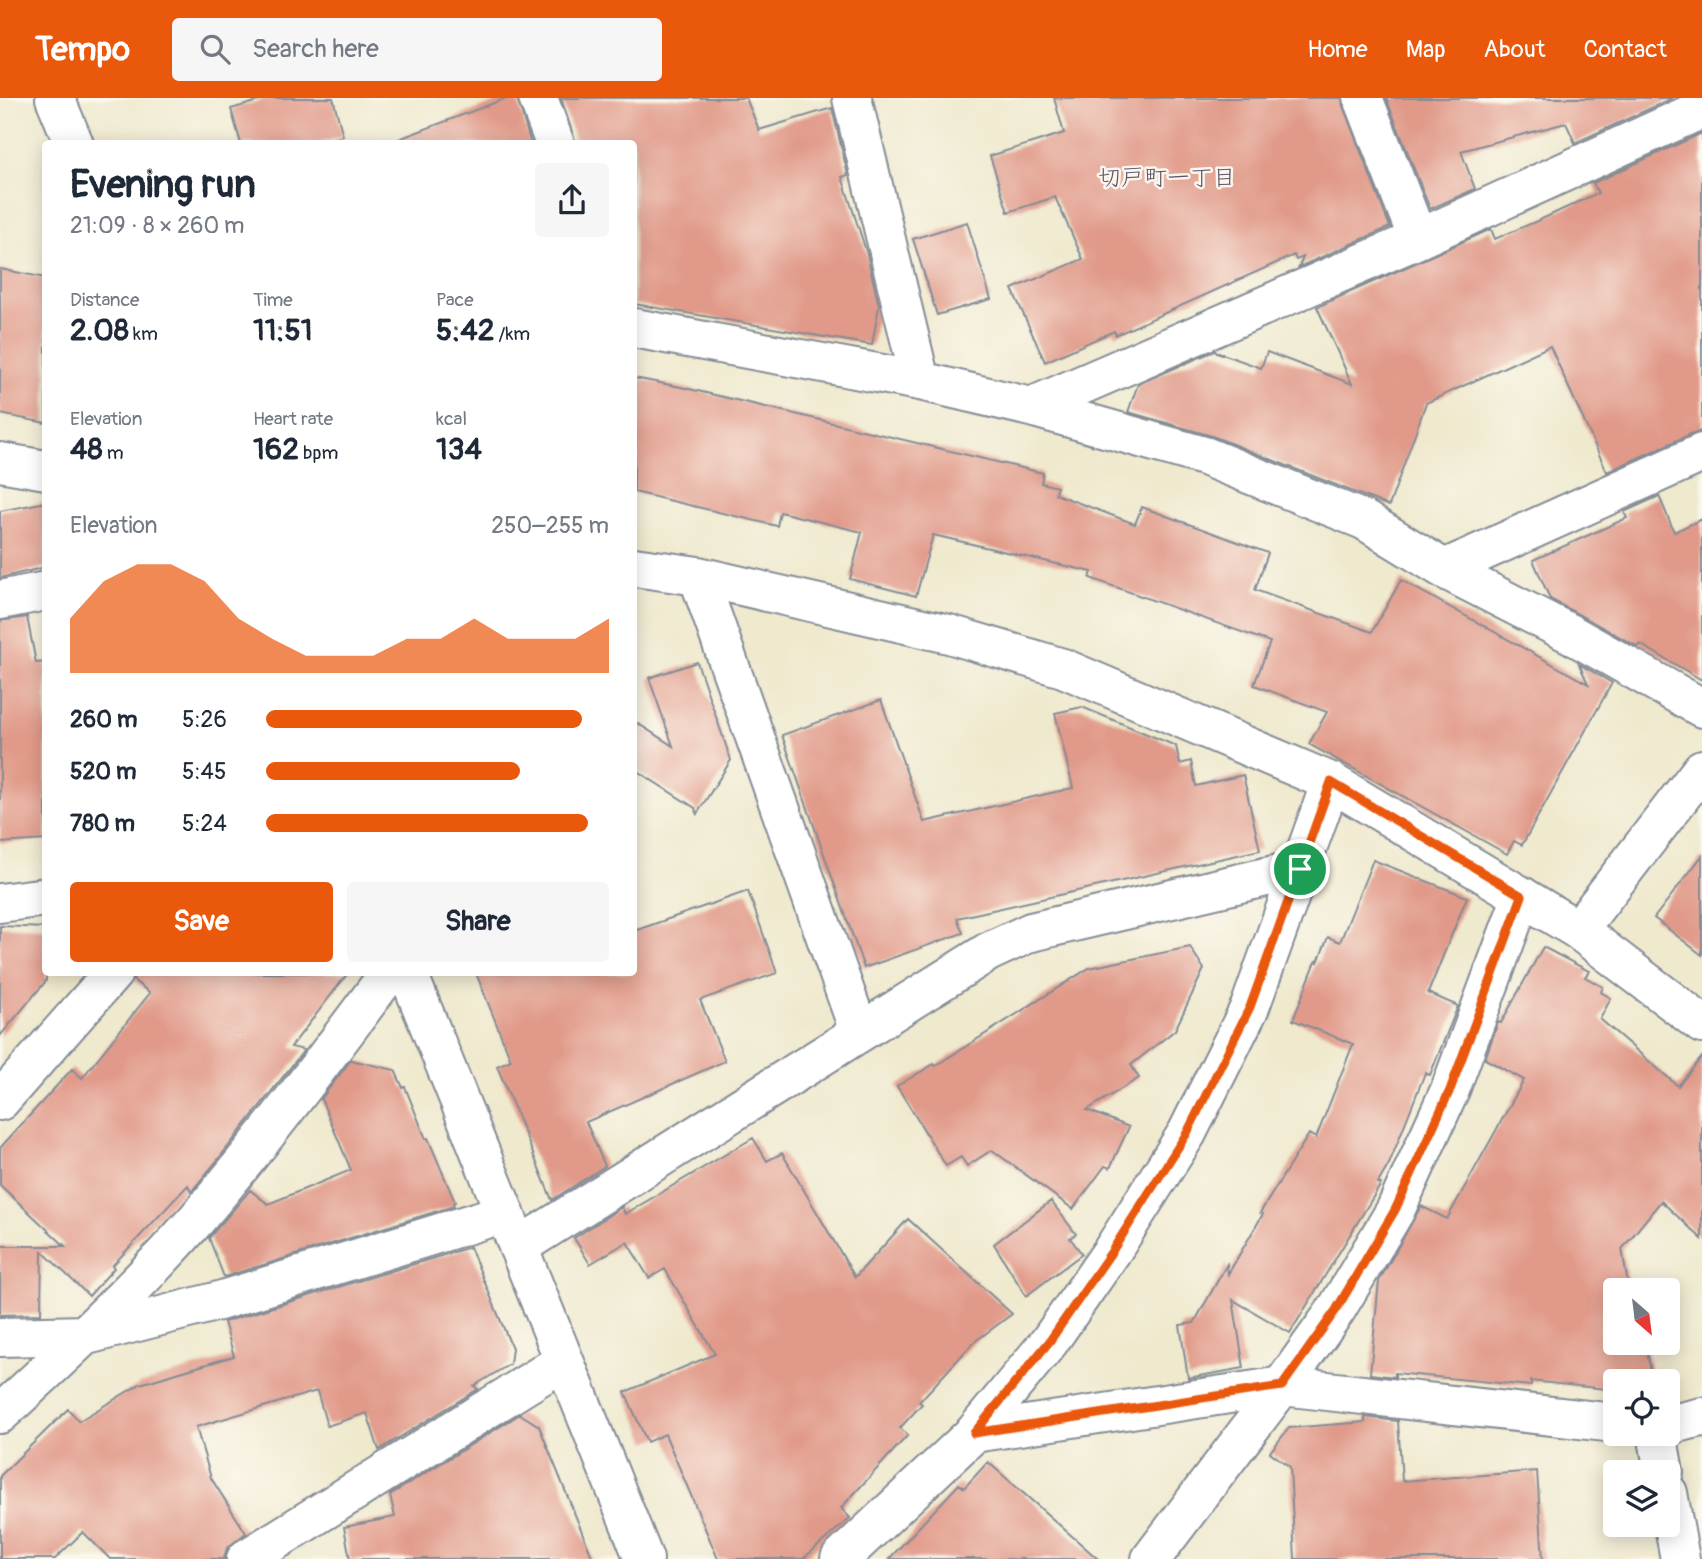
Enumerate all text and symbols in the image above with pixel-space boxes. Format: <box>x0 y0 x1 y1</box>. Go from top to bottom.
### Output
search box <box>172 18 662 81</box>
text: Tempo <box>35 29 130 70</box>
icon: search <box>196 30 234 68</box>
text: Search here <box>252 33 379 65</box>
text: Home <box>1307 35 1368 64</box>
text: Map <box>1406 35 1446 64</box>
text: About <box>1484 35 1546 64</box>
text: Contact <box>1584 35 1667 64</box>
text: Evening run <box>70 161 256 209</box>
button: share <box>535 163 609 237</box>
district label: 切戸町一丁目 <box>1098 163 1236 192</box>
text: 21:09 · 8 × 260 m <box>70 211 245 240</box>
text: Distance <box>70 288 139 312</box>
text: Time <box>253 288 293 312</box>
text: Pace <box>436 288 474 312</box>
text: 2.08 <box>70 312 129 349</box>
text: 11:51 <box>253 312 312 349</box>
text: 5:42 <box>436 312 494 349</box>
text: km <box>129 322 158 346</box>
text: /km <box>494 322 530 346</box>
text: Elevation <box>70 407 142 431</box>
text: Heart rate <box>253 407 333 431</box>
text: kcal <box>436 407 467 431</box>
text: 48 <box>70 431 103 468</box>
text: 162 <box>253 431 299 468</box>
text: 134 <box>436 431 482 468</box>
text: m <box>103 441 124 465</box>
text: bpm <box>299 441 338 465</box>
text: Elevation <box>70 511 158 540</box>
text: 250–255 m <box>491 511 609 540</box>
text: 260 m <box>70 705 137 734</box>
text: 5:26 <box>182 705 227 734</box>
text: 520 m <box>70 757 136 786</box>
text: 5:45 <box>182 757 226 786</box>
text: 780 m <box>70 809 135 838</box>
text: 5:24 <box>182 809 227 838</box>
pin <box>1270 839 1330 899</box>
icon: arrive <box>1281 850 1319 888</box>
button: Save <box>70 882 333 962</box>
button: Share <box>347 882 609 962</box>
north arrow <box>1603 1278 1680 1354</box>
map controls <box>1603 1278 1680 1537</box>
button: locate <box>1603 1369 1680 1446</box>
button: layers <box>1603 1460 1680 1537</box>

